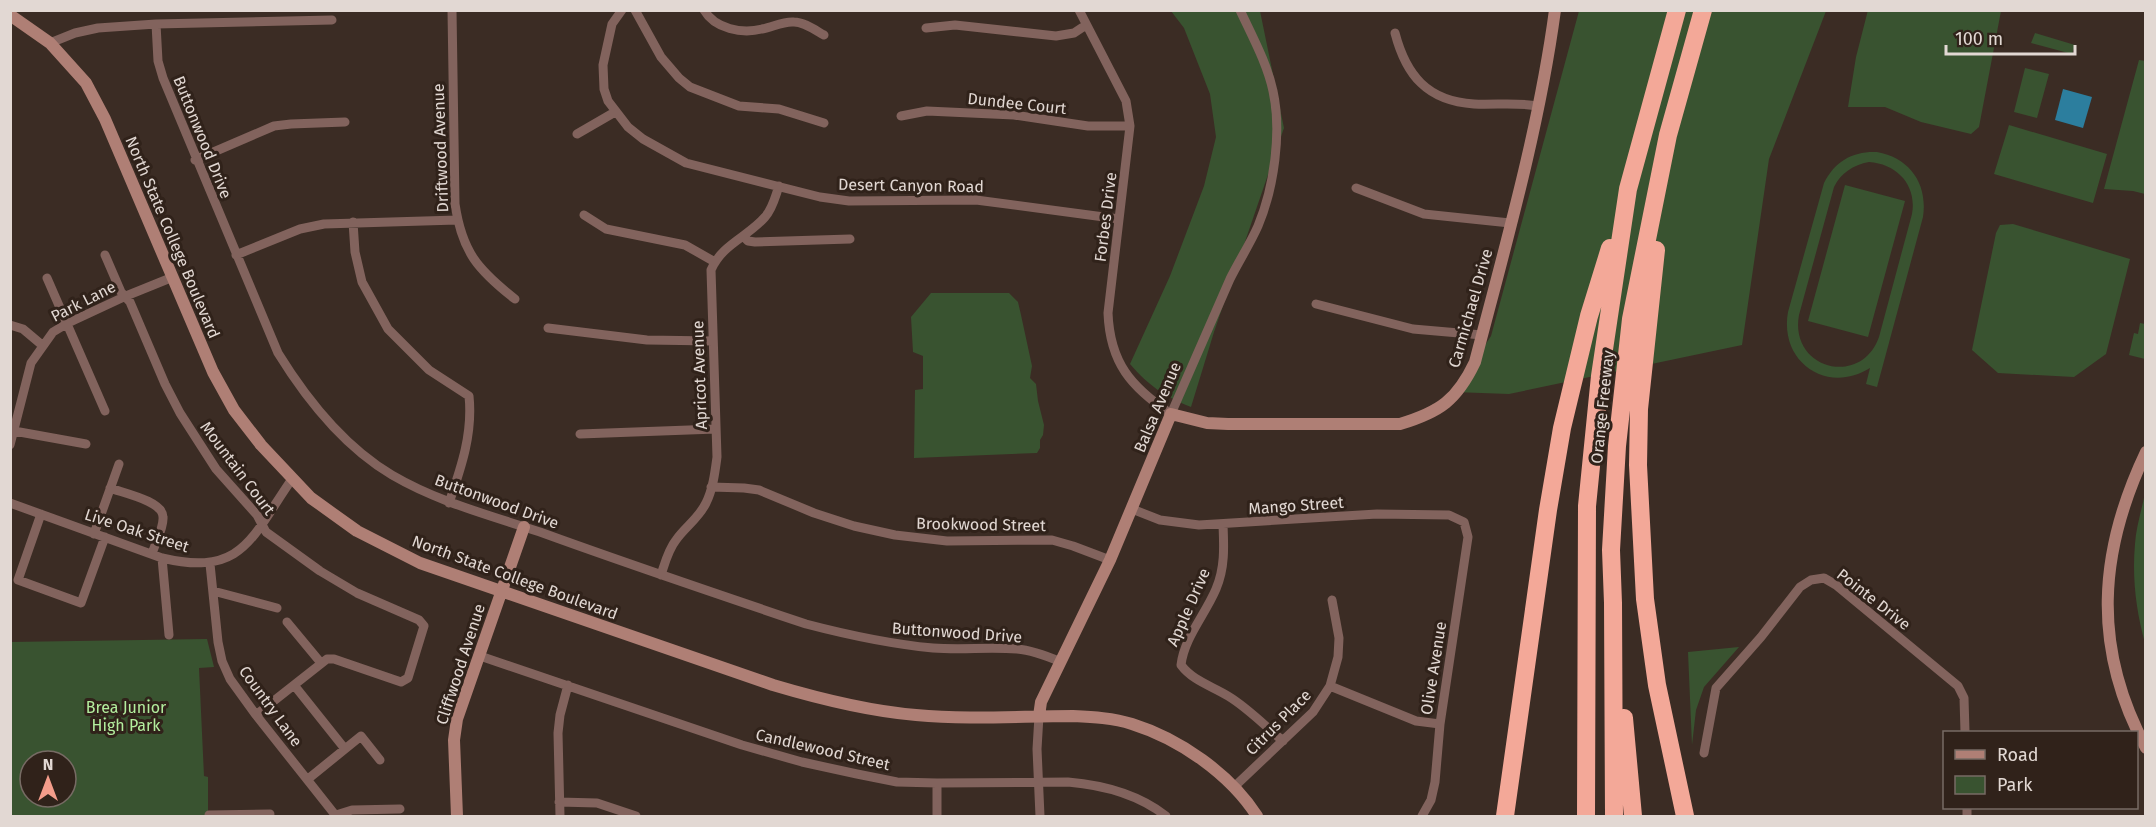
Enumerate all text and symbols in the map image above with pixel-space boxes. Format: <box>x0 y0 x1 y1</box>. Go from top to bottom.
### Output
scale bar <box>1946 18 2075 56</box>
text: 100 m <box>1955 28 2003 50</box>
street label: Buttonwood Drive <box>169 73 236 201</box>
street label: Driftwood Avenue <box>429 83 452 213</box>
street label: Dundee Court <box>966 89 1068 118</box>
street label: North State College Boulevard <box>121 133 224 341</box>
street label: Forbes Drive <box>1091 171 1120 263</box>
street label: Desert Canyon Road <box>838 175 984 196</box>
street label: Carmichael Drive <box>1444 246 1497 370</box>
street label: Park Lane <box>48 277 119 326</box>
street label: Apricot Avenue <box>688 320 711 430</box>
street label: Orange Freeway <box>1587 349 1618 465</box>
street label: Balsa Avenue <box>1130 359 1185 455</box>
street label: Mountain Court <box>196 418 279 519</box>
street label: Buttonwood Drive <box>432 470 561 533</box>
street label: Mango Street <box>1248 493 1345 518</box>
street label: Live Oak Street <box>82 505 192 556</box>
street label: Brookwood Street <box>916 514 1046 535</box>
street label: North State College Boulevard <box>409 531 620 624</box>
street label: Apple Drive <box>1163 565 1214 649</box>
street label: Pointe Drive <box>1833 565 1914 634</box>
street label: Cliffwood Avenue <box>432 601 489 727</box>
street label: Buttonwood Drive <box>891 618 1023 647</box>
street label: Olive Avenue <box>1417 620 1450 716</box>
street label: Country Lane <box>235 662 306 750</box>
street label: Citrus Place <box>1242 686 1315 759</box>
park label: Brea Junior High Park <box>86 698 167 735</box>
street label: Candlewood Street <box>754 725 892 774</box>
legend <box>1943 731 2138 809</box>
text: Road <box>1997 744 2039 766</box>
north arrow <box>18 749 78 809</box>
text: N <box>43 755 53 774</box>
text: Park <box>1997 774 2033 796</box>

